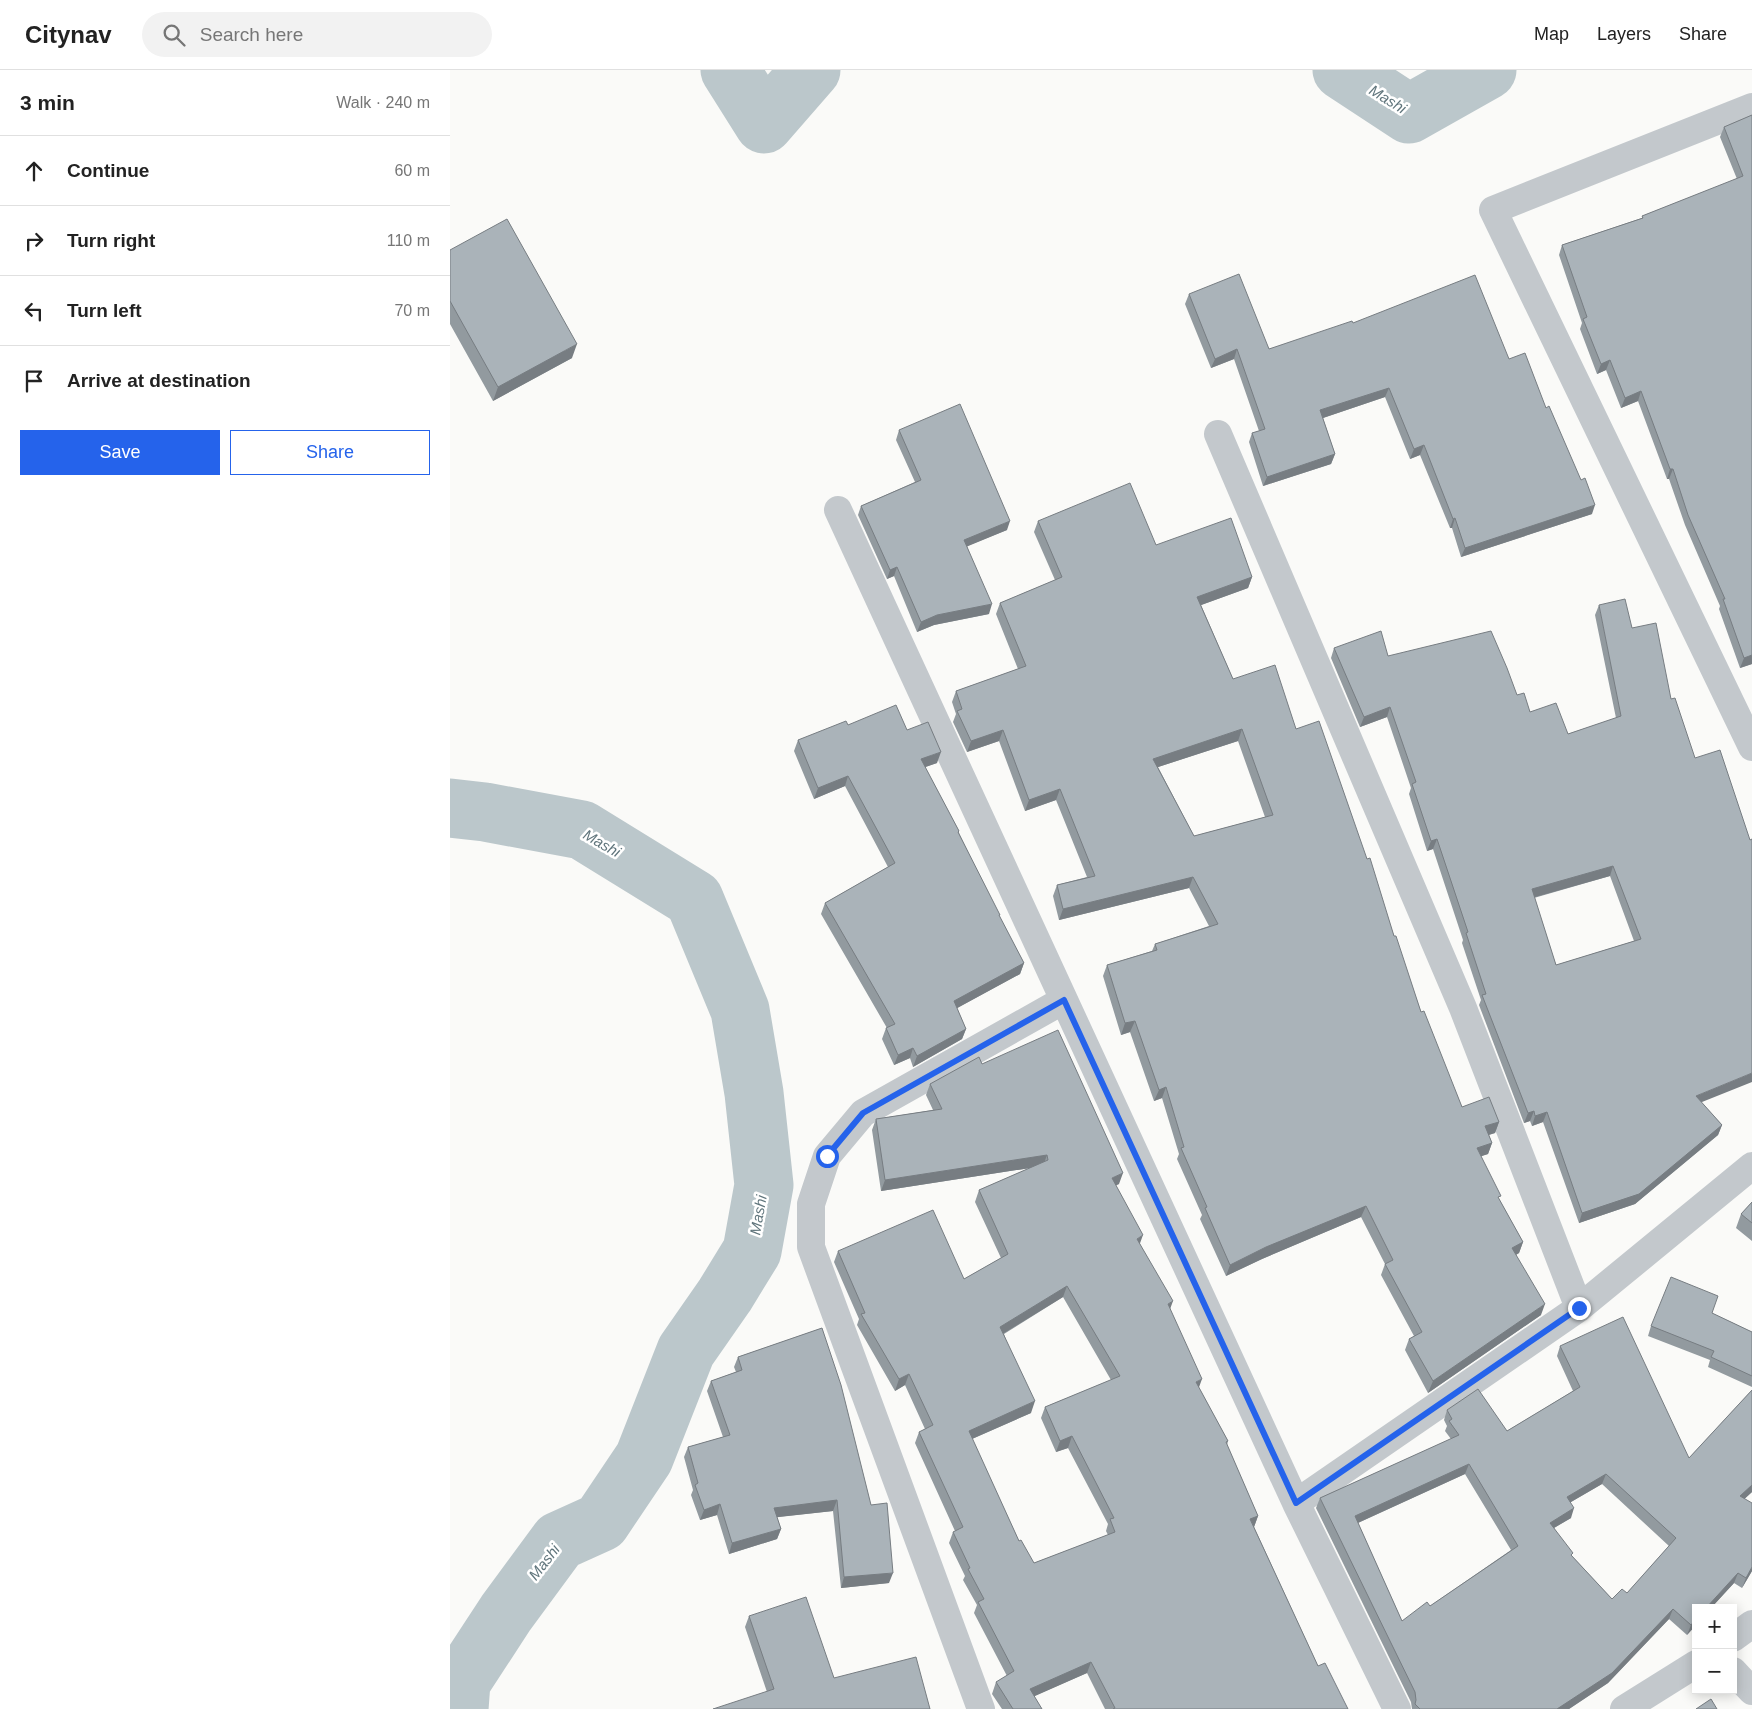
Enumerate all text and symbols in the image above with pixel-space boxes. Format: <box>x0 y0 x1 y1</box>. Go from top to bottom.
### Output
search box <box>142 12 492 57</box>
text: Citynav <box>25 21 112 48</box>
icon: search <box>160 21 188 49</box>
text: Search here <box>200 24 303 45</box>
text: Map <box>1534 24 1569 44</box>
text: Layers <box>1597 24 1651 44</box>
text: Share <box>1679 24 1727 44</box>
water label: Mashi <box>1367 81 1410 117</box>
text: 3 min <box>20 91 75 114</box>
text: Walk · 240 m <box>336 94 430 111</box>
icon: ahead <box>20 157 48 185</box>
text: Continue <box>67 160 149 181</box>
text: 60 m <box>394 162 430 179</box>
icon: right <box>20 227 48 255</box>
text: Turn right <box>67 230 155 251</box>
text: 110 m <box>387 232 430 249</box>
icon: left <box>20 297 48 325</box>
text: Turn left <box>67 300 142 321</box>
text: 70 m <box>394 302 430 319</box>
icon: arrive <box>20 367 48 395</box>
text: Arrive at destination <box>67 370 251 391</box>
button: Save <box>20 430 220 475</box>
button: Share <box>230 430 430 475</box>
water label: Mashi <box>580 826 624 861</box>
route start <box>816 1145 839 1168</box>
water label: Mashi <box>746 1193 770 1236</box>
route end <box>1568 1297 1591 1320</box>
water label: Mashi <box>525 1540 563 1583</box>
map controls <box>1692 1604 1737 1694</box>
button: + <box>1692 1604 1737 1649</box>
button: − <box>1692 1649 1737 1694</box>

